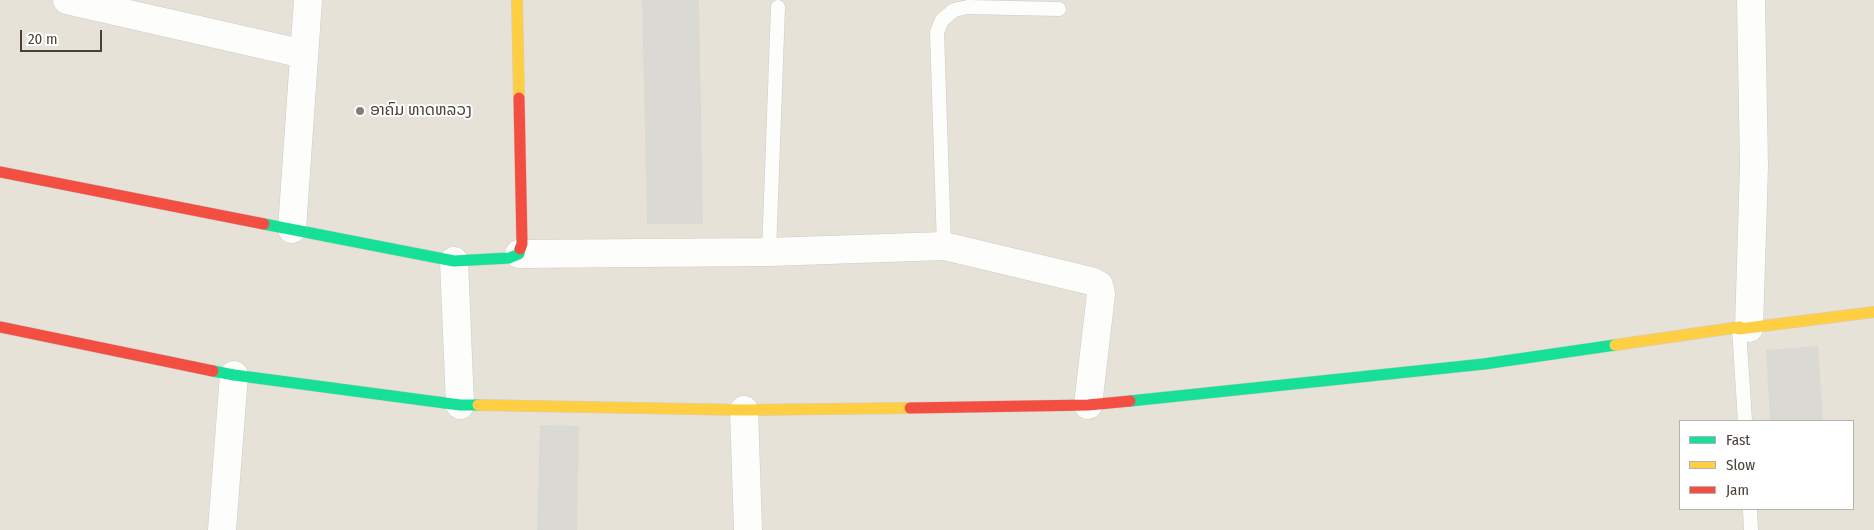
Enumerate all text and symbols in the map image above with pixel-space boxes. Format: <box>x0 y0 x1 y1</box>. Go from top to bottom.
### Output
scale bar <box>22 20 105 52</box>
text: 20 m <box>28 30 58 48</box>
place label: ອາຄົມ ທາດຫລວງ <box>370 101 472 121</box>
marker: ອາຄົມ ທາດຫລວງ <box>354 105 366 117</box>
legend <box>1679 420 1854 510</box>
text: Fast <box>1726 431 1750 449</box>
text: Slow <box>1726 456 1755 474</box>
text: Jam <box>1726 481 1749 499</box>

